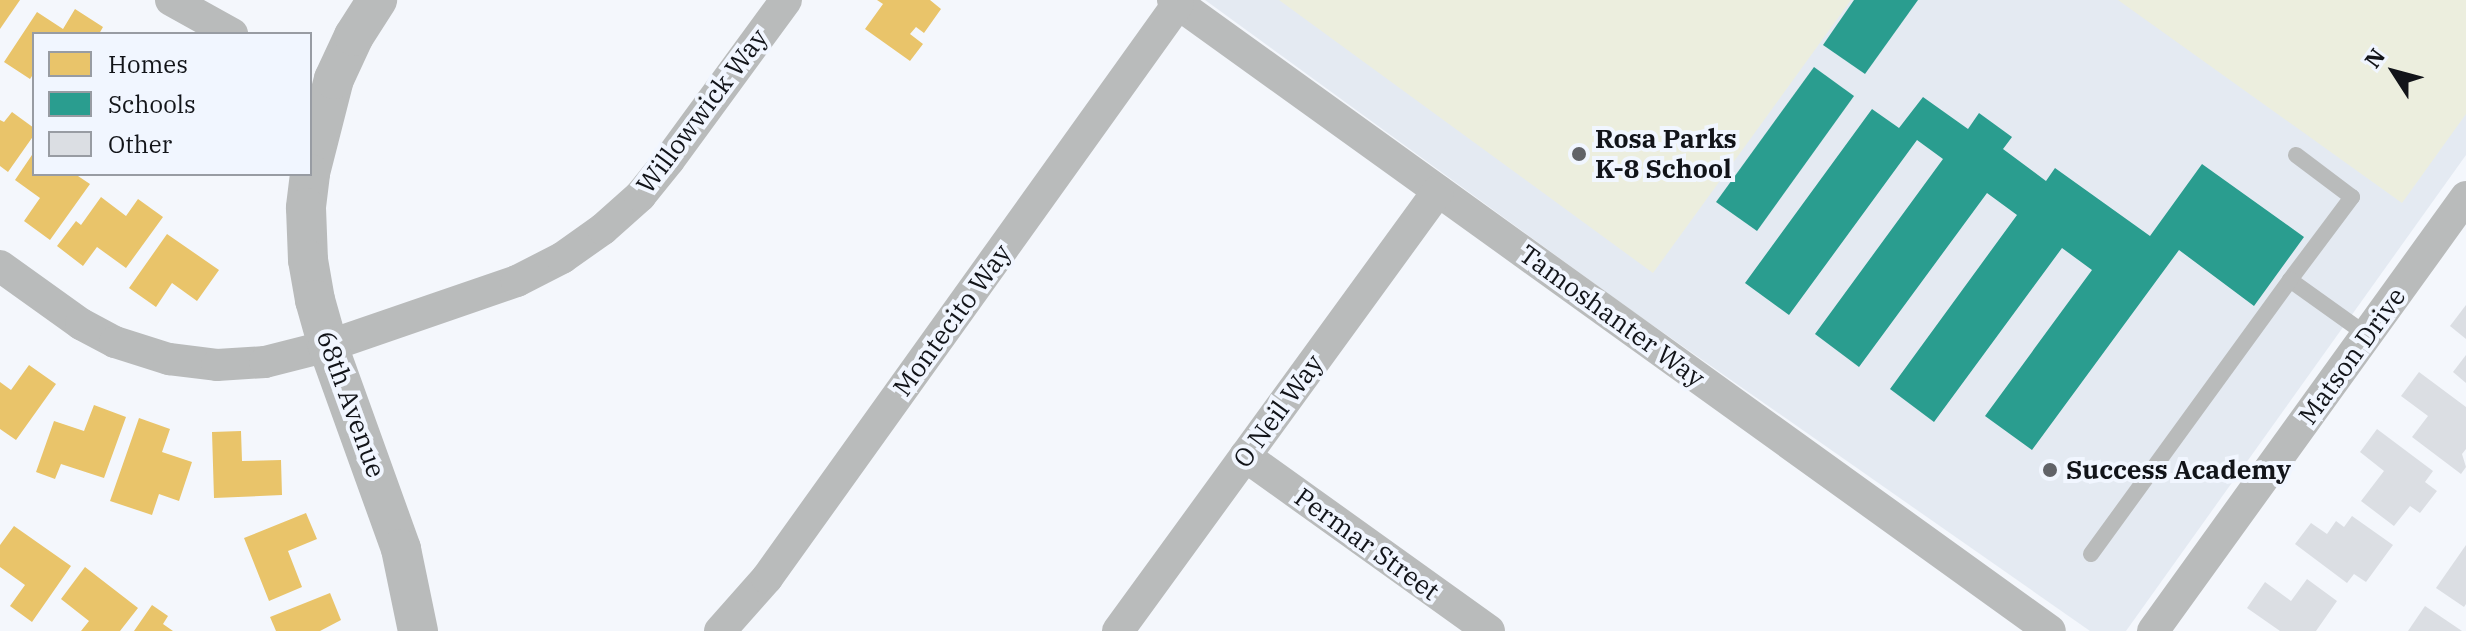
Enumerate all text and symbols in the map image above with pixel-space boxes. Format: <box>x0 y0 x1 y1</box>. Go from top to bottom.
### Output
street label: Willowwick Way <box>630 23 774 199</box>
legend <box>32 32 312 176</box>
north arrow <box>2354 32 2434 112</box>
text: N <box>2357 42 2391 73</box>
text: Homes <box>108 48 188 80</box>
text: Schools <box>108 88 196 120</box>
place label: Rosa Parks K-8 School <box>1595 123 1737 184</box>
text: Other <box>108 128 172 160</box>
marker: Rosa Parks K-8 School <box>1570 145 1588 163</box>
street label: Montecito Way <box>886 238 1018 402</box>
street label: Tamoshanter Way <box>1513 238 1711 394</box>
street label: Matson Drive <box>2292 282 2412 430</box>
street label: 68th Avenue <box>310 326 392 482</box>
street label: O Neil Way <box>1227 348 1329 474</box>
place label: Success Academy <box>2066 454 2291 486</box>
marker: Success Academy <box>2041 461 2059 479</box>
street label: Permar Street <box>1289 481 1445 607</box>

